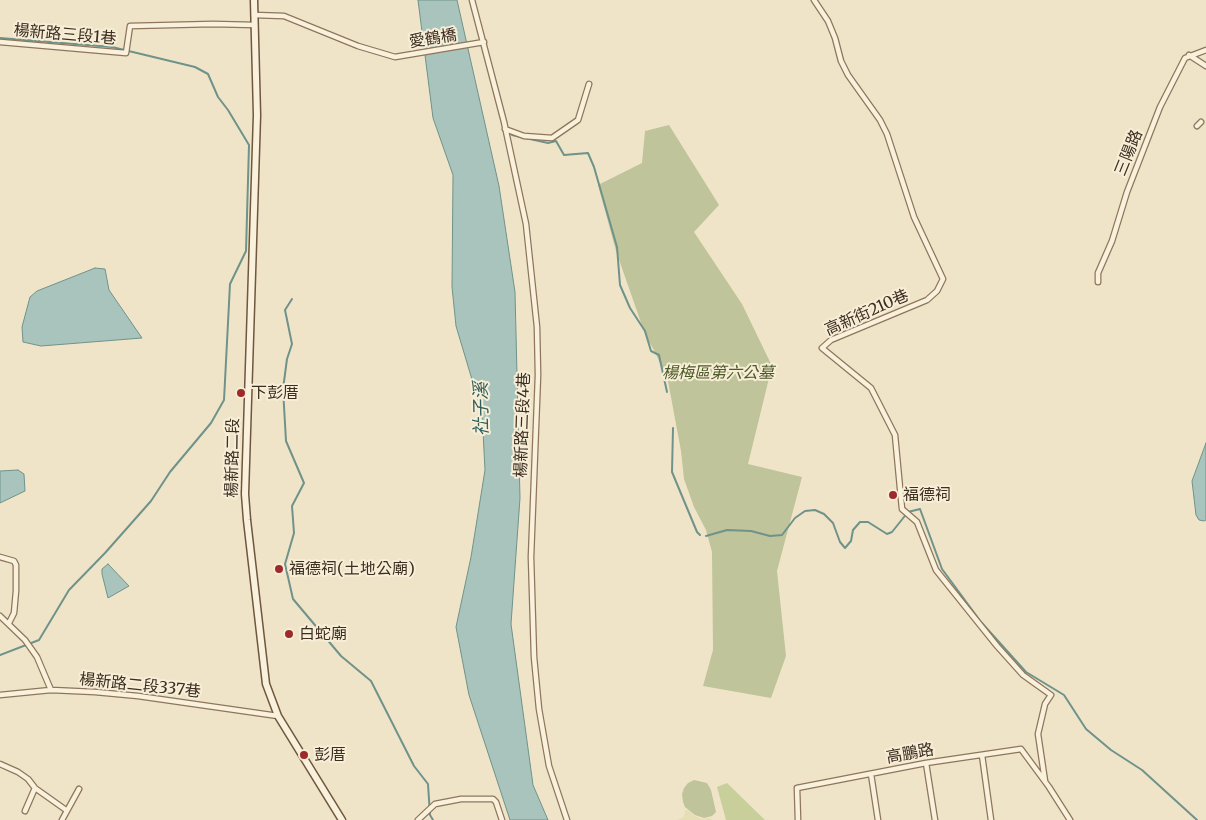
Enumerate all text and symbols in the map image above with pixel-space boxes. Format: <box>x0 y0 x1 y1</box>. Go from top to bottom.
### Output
street label: 楊新路三段1巷 <box>13 21 117 49</box>
street label: 愛鶴橋 <box>408 26 458 52</box>
street label: 三陽路 <box>1111 127 1147 179</box>
street label: 高新街210巷 <box>822 286 912 340</box>
park label: 楊梅區第六公墓 <box>662 363 774 383</box>
street label: 楊新路三段4巷 <box>512 372 534 478</box>
water label: 社子溪 <box>471 382 493 436</box>
place label: 下彭厝 <box>251 383 299 403</box>
marker: 下彭厝 <box>235 387 247 399</box>
street label: 楊新路二段 <box>223 418 243 498</box>
place label: 福德祠 <box>903 485 951 505</box>
marker: 福德祠 <box>887 489 899 501</box>
place label: 福德祠(土地公廟) <box>289 559 415 579</box>
marker: 福德祠(土地公廟) <box>273 563 285 575</box>
place label: 白蛇廟 <box>299 624 347 644</box>
marker: 白蛇廟 <box>283 628 295 640</box>
street label: 楊新路二段337巷 <box>78 670 202 702</box>
street label: 高鵬路 <box>885 740 935 768</box>
place label: 彭厝 <box>314 745 346 765</box>
marker: 彭厝 <box>298 749 310 761</box>

